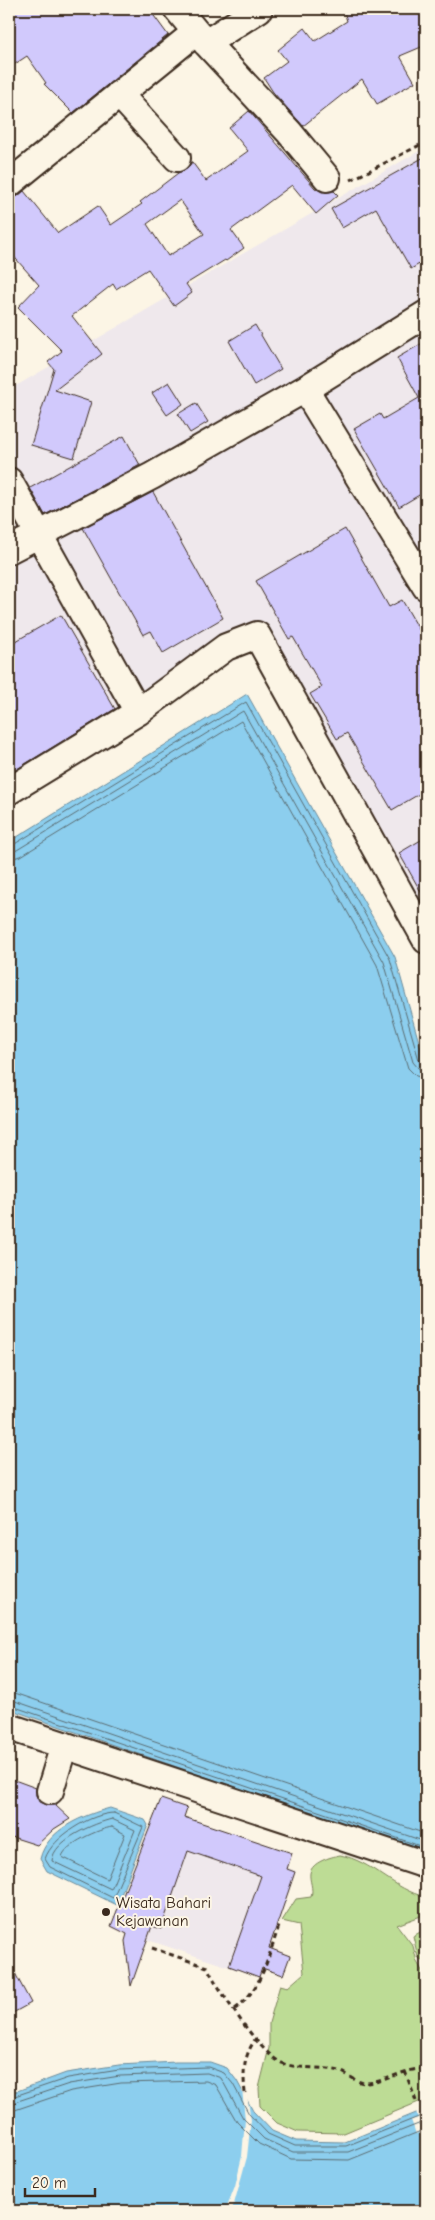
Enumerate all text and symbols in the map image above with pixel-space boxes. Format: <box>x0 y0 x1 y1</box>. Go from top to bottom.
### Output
place label: Wisata Bahari Kejawanan <box>116 1894 211 1930</box>
marker: Wisata Bahari Kejawanan <box>100 1906 112 1918</box>
scale bar <box>25 2165 95 2197</box>
text: 20 m <box>32 2174 66 2192</box>

